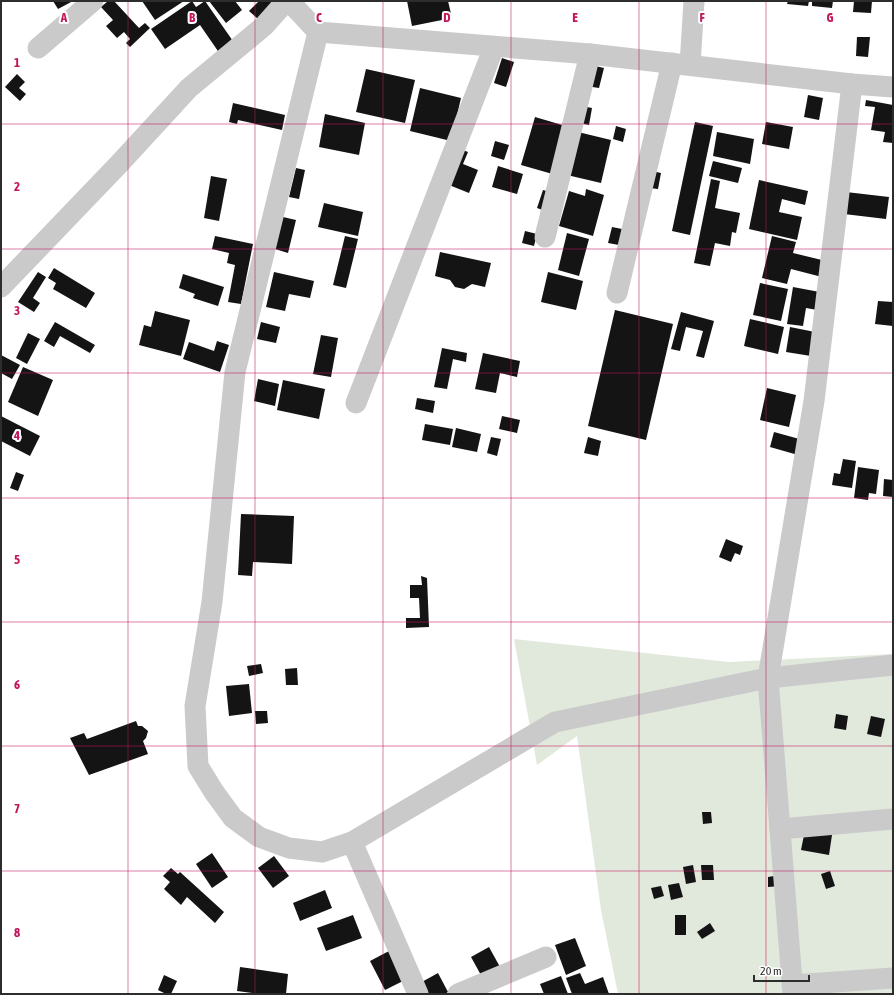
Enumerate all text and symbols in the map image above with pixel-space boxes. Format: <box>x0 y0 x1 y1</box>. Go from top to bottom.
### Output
text: A <box>60 10 68 25</box>
text: B <box>189 10 196 25</box>
text: C <box>316 10 322 25</box>
text: D <box>443 10 451 25</box>
text: E <box>572 10 578 25</box>
text: F <box>699 10 705 25</box>
text: G <box>827 10 834 25</box>
text: 1 <box>14 55 20 70</box>
text: 2 <box>14 179 20 194</box>
text: 3 <box>14 303 20 318</box>
text: 4 <box>13 428 20 443</box>
text: 5 <box>14 552 20 567</box>
text: 6 <box>14 677 20 692</box>
text: 7 <box>14 801 20 816</box>
text: 8 <box>14 925 20 940</box>
scale bar <box>754 957 809 983</box>
text: 20 m <box>760 964 782 978</box>

